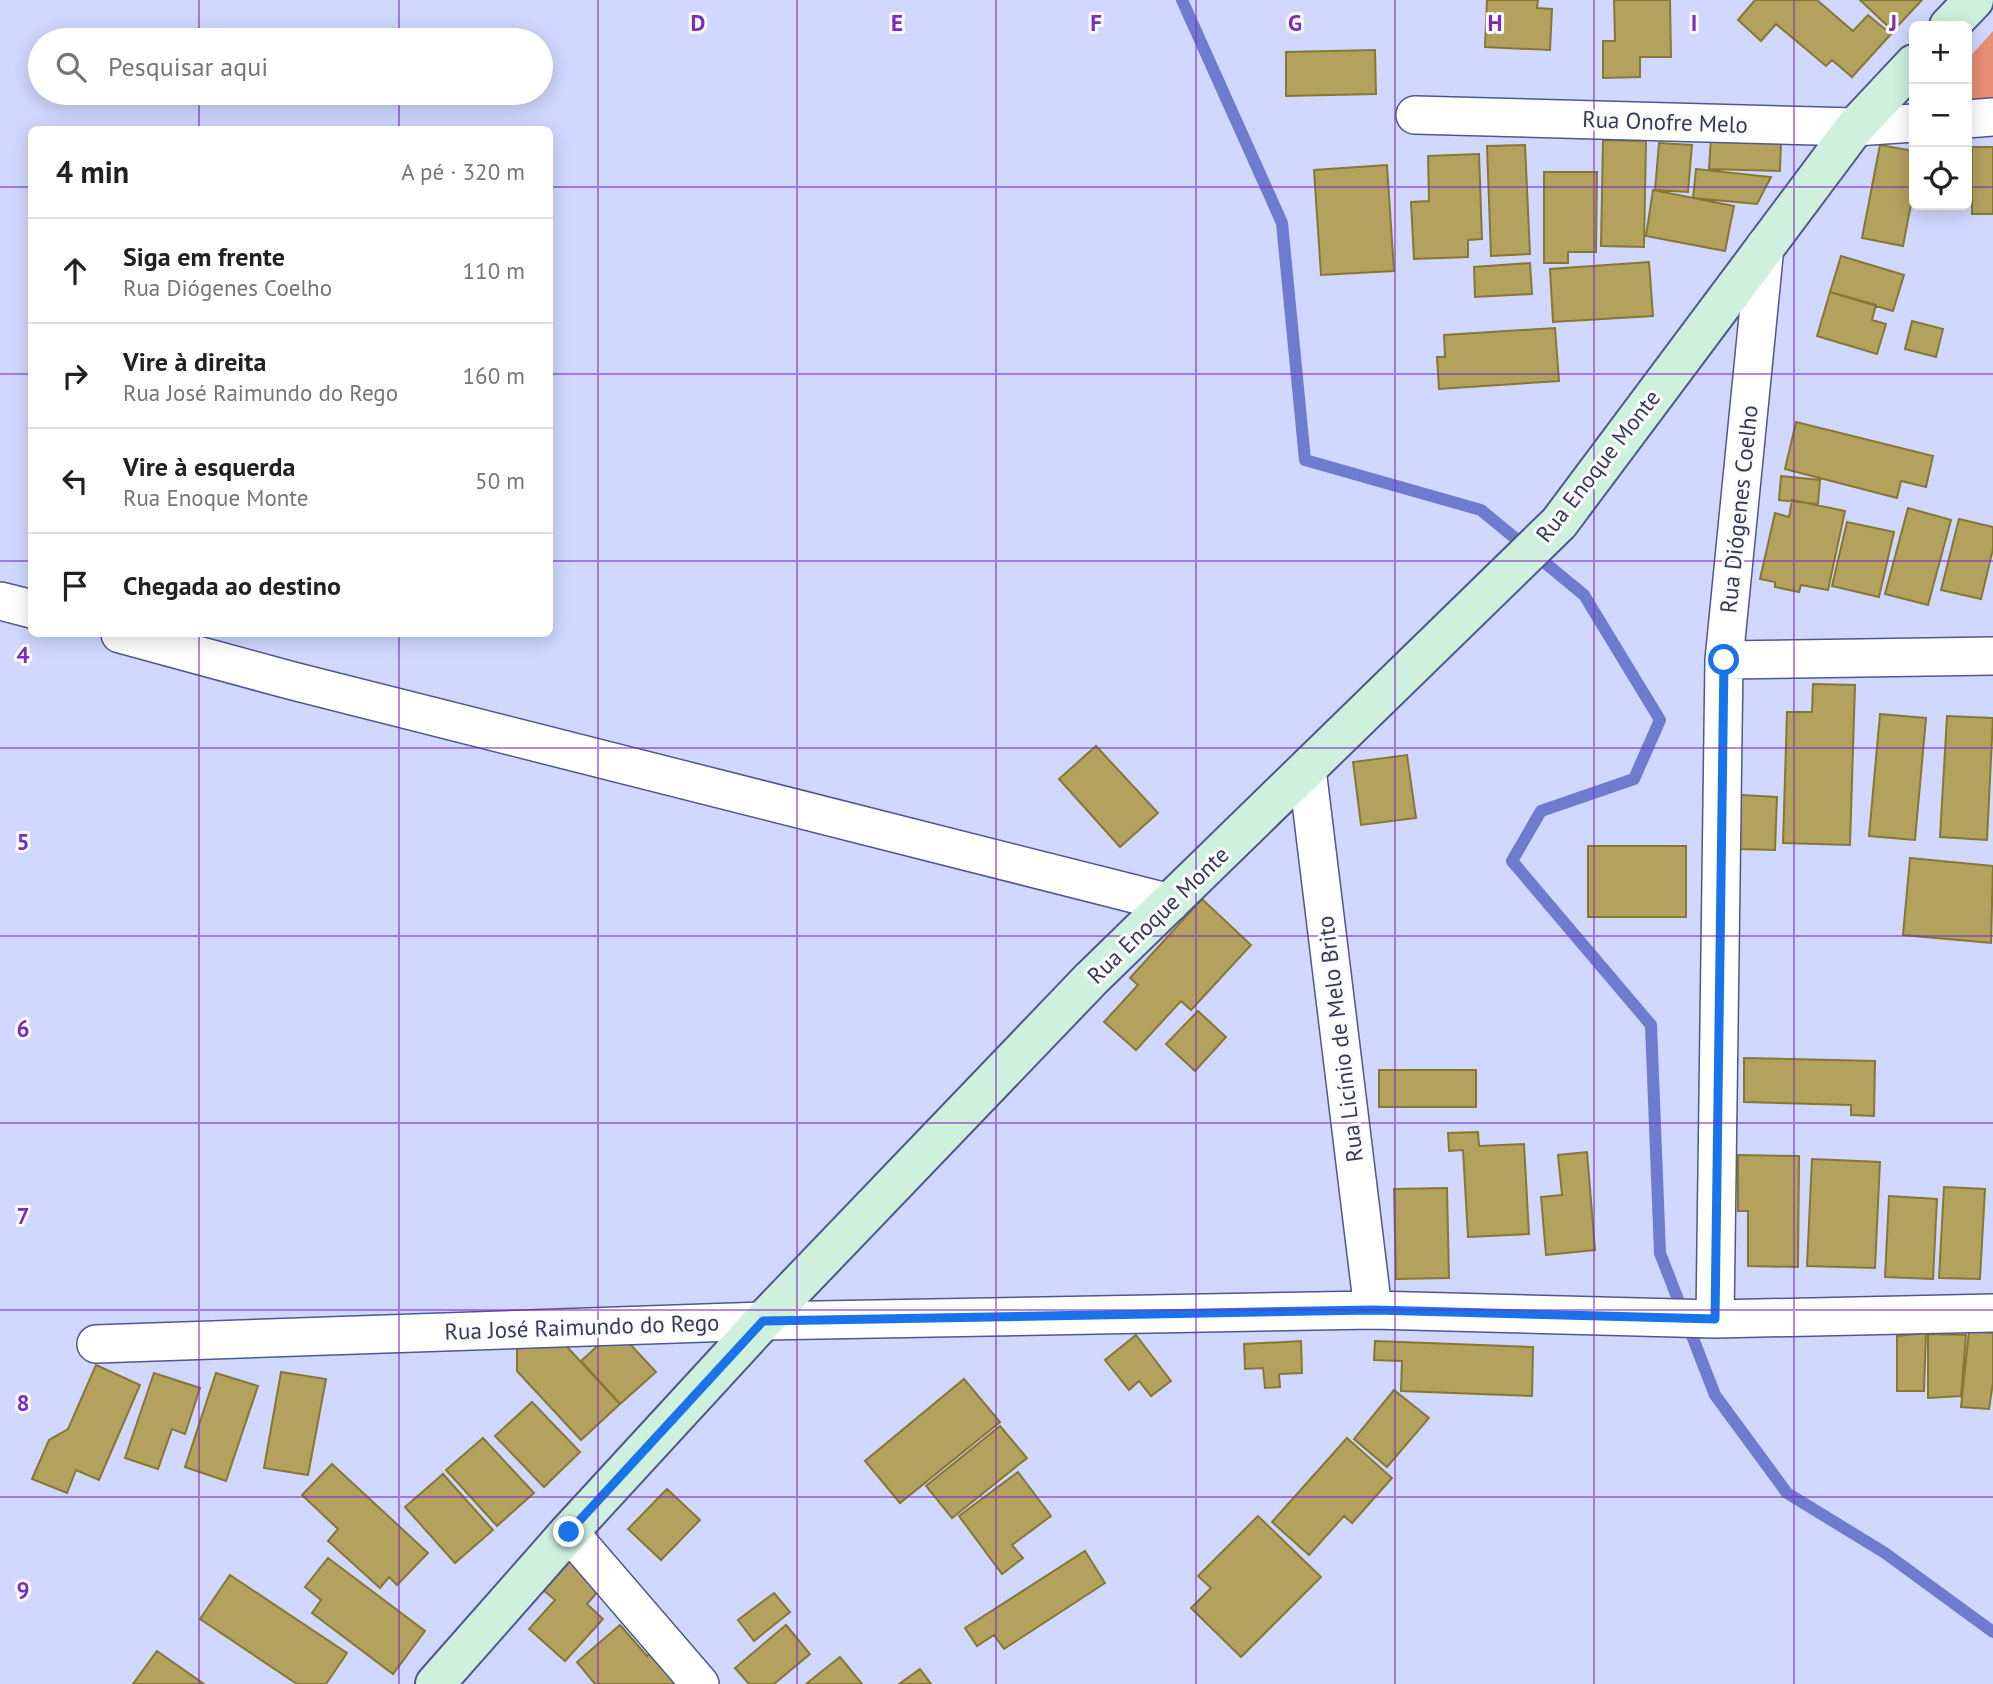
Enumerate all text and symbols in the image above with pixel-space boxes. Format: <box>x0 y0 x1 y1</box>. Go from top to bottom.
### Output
text: D <box>691 8 705 37</box>
text: E <box>891 8 903 37</box>
text: F <box>1090 8 1102 37</box>
text: G <box>1288 8 1302 37</box>
text: H <box>1488 8 1502 37</box>
text: I <box>1691 8 1697 37</box>
text: J <box>1888 8 1897 37</box>
map controls <box>1909 21 1972 210</box>
button: + <box>1909 21 1972 84</box>
search box <box>28 28 553 105</box>
icon: search <box>52 48 90 86</box>
text: Pesquisar aqui <box>108 50 268 83</box>
button: − <box>1909 84 1972 147</box>
street label: Rua Onofre Melo <box>1582 104 1748 139</box>
button: locate <box>1909 147 1972 210</box>
text: 4 min <box>56 152 129 191</box>
text: A pé · 320 m <box>401 157 525 186</box>
text: Siga em frente <box>123 240 285 273</box>
icon: ahead <box>56 252 94 290</box>
text: 110 m <box>463 256 525 285</box>
text: Rua Diógenes Coelho <box>123 273 332 302</box>
text: Vire à direita <box>123 345 266 378</box>
icon: right <box>56 357 94 395</box>
text: 160 m <box>463 361 525 390</box>
text: Rua José Raimundo do Rego <box>123 378 398 407</box>
street label: Rua Enoque Monte <box>1529 384 1666 548</box>
street label: Rua Diógenes Coelho <box>1713 403 1764 614</box>
text: Vire à esquerda <box>123 450 295 483</box>
icon: left <box>56 462 94 500</box>
text: 50 m <box>475 466 525 495</box>
text: Rua Enoque Monte <box>123 483 309 512</box>
icon: arrive <box>56 567 94 605</box>
text: Chegada ao destino <box>123 569 341 602</box>
text: 4 <box>16 640 30 669</box>
route start <box>1708 644 1739 675</box>
text: 5 <box>16 827 30 856</box>
street label: Rua Enoque Monte <box>1081 840 1234 990</box>
street label: Rua Licínio de Melo Brito <box>1310 914 1369 1164</box>
text: 6 <box>16 1014 30 1043</box>
text: 7 <box>16 1201 30 1230</box>
street label: Rua José Raimundo do Rego <box>444 1307 720 1346</box>
text: 8 <box>16 1388 30 1417</box>
route end <box>553 1516 584 1547</box>
text: 9 <box>16 1575 30 1604</box>

